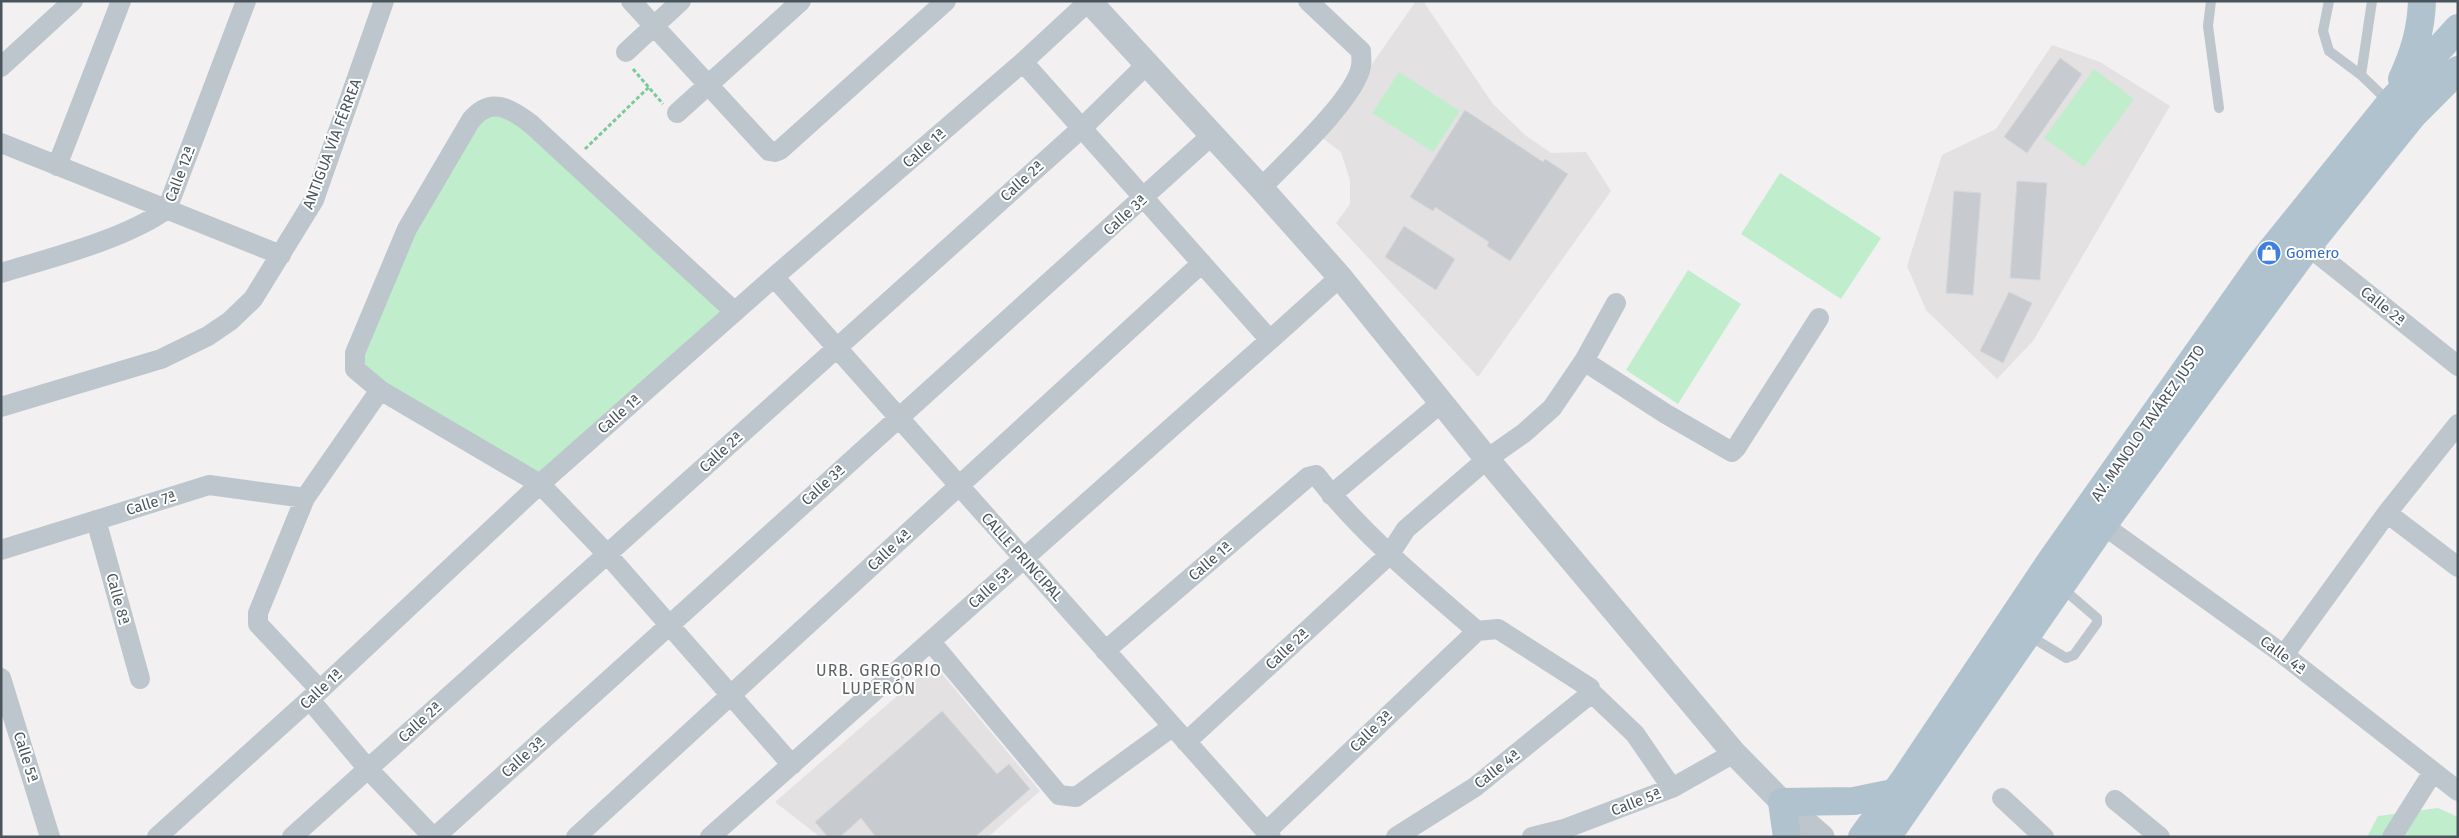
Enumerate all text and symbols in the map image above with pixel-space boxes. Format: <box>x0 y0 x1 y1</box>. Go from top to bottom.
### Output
street label: ANTIGUA VÍA FÉRREA <box>299 76 365 212</box>
street label: Calle 1ª <box>899 124 949 172</box>
street label: Calle 12ª <box>161 143 199 205</box>
street label: Calle 2ª <box>997 157 1047 205</box>
street label: Calle 3ª <box>1100 191 1150 239</box>
shop icon: Gomero <box>2256 240 2282 266</box>
place label: Gomero <box>2286 244 2339 262</box>
street label: Calle 2ª <box>2357 283 2409 329</box>
street label: AV. MANOLO TAVÁREZ JUSTO <box>2087 342 2209 504</box>
street label: Calle 1ª <box>594 390 644 438</box>
street label: Calle 2ª <box>696 428 746 476</box>
street label: Calle 3ª <box>798 461 848 509</box>
street label: Calle 7ª <box>124 487 178 519</box>
street label: CALLE PRINCIPAL <box>977 509 1067 605</box>
street label: Calle 4ª <box>864 525 914 575</box>
street label: Calle 1ª <box>1185 537 1235 585</box>
street label: Calle 5ª <box>965 564 1015 612</box>
street label: Calle 8ª <box>102 571 134 627</box>
street label: Calle 2ª <box>1262 625 1312 673</box>
street label: Calle 4ª <box>2257 632 2309 678</box>
district label: URB. GREGORIO LUPERÓN <box>816 661 942 698</box>
street label: Calle 1ª <box>296 665 346 713</box>
street label: Calle 2ª <box>395 698 445 746</box>
street label: Calle 3ª <box>1346 706 1396 756</box>
street label: Calle 5ª <box>10 729 42 785</box>
street label: Calle 3ª <box>498 733 548 781</box>
street label: Calle 4ª <box>1471 746 1523 792</box>
street label: Calle 5ª <box>1608 784 1664 820</box>

